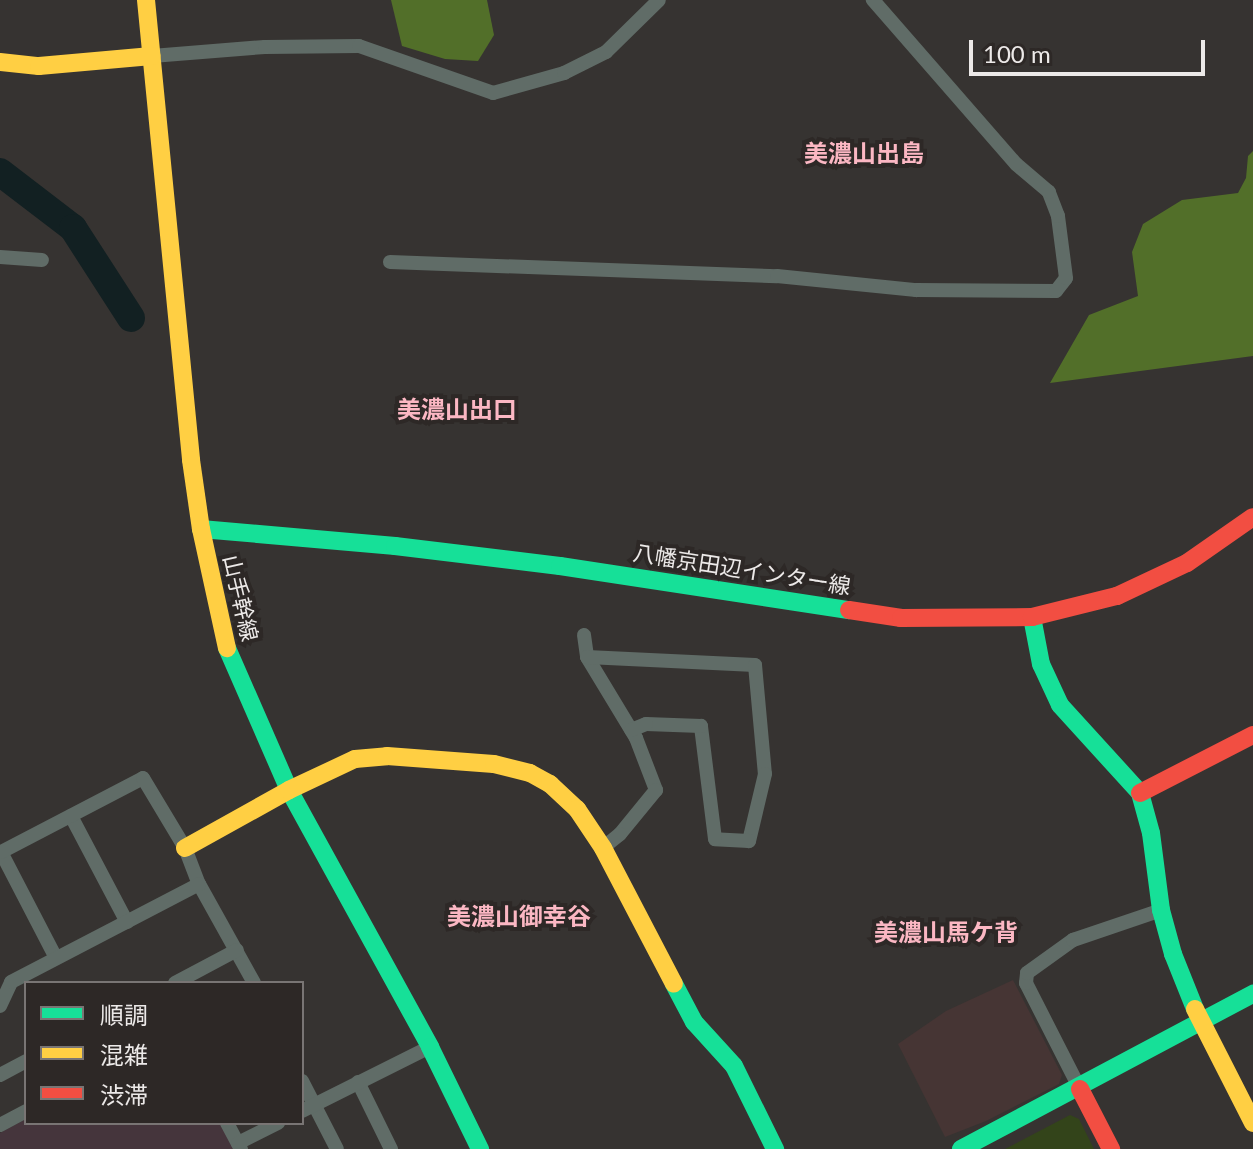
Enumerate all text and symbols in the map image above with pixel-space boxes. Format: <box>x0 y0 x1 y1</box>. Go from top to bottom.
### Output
scale bar <box>973 24 1209 74</box>
text: 100 m <box>983 39 1051 68</box>
district label: 美濃山出島 <box>804 139 924 167</box>
district label: 美濃山出口 <box>397 395 517 423</box>
street label: 八幡京田辺インター線 <box>631 539 853 599</box>
street label: 山手幹線 <box>218 552 264 644</box>
district label: 美濃山御幸谷 <box>447 902 591 930</box>
district label: 美濃山馬ケ背 <box>874 918 1018 946</box>
legend <box>24 981 304 1125</box>
text: 順調 <box>100 1000 148 1029</box>
text: 混雑 <box>100 1040 148 1069</box>
text: 渋滞 <box>100 1080 148 1109</box>

